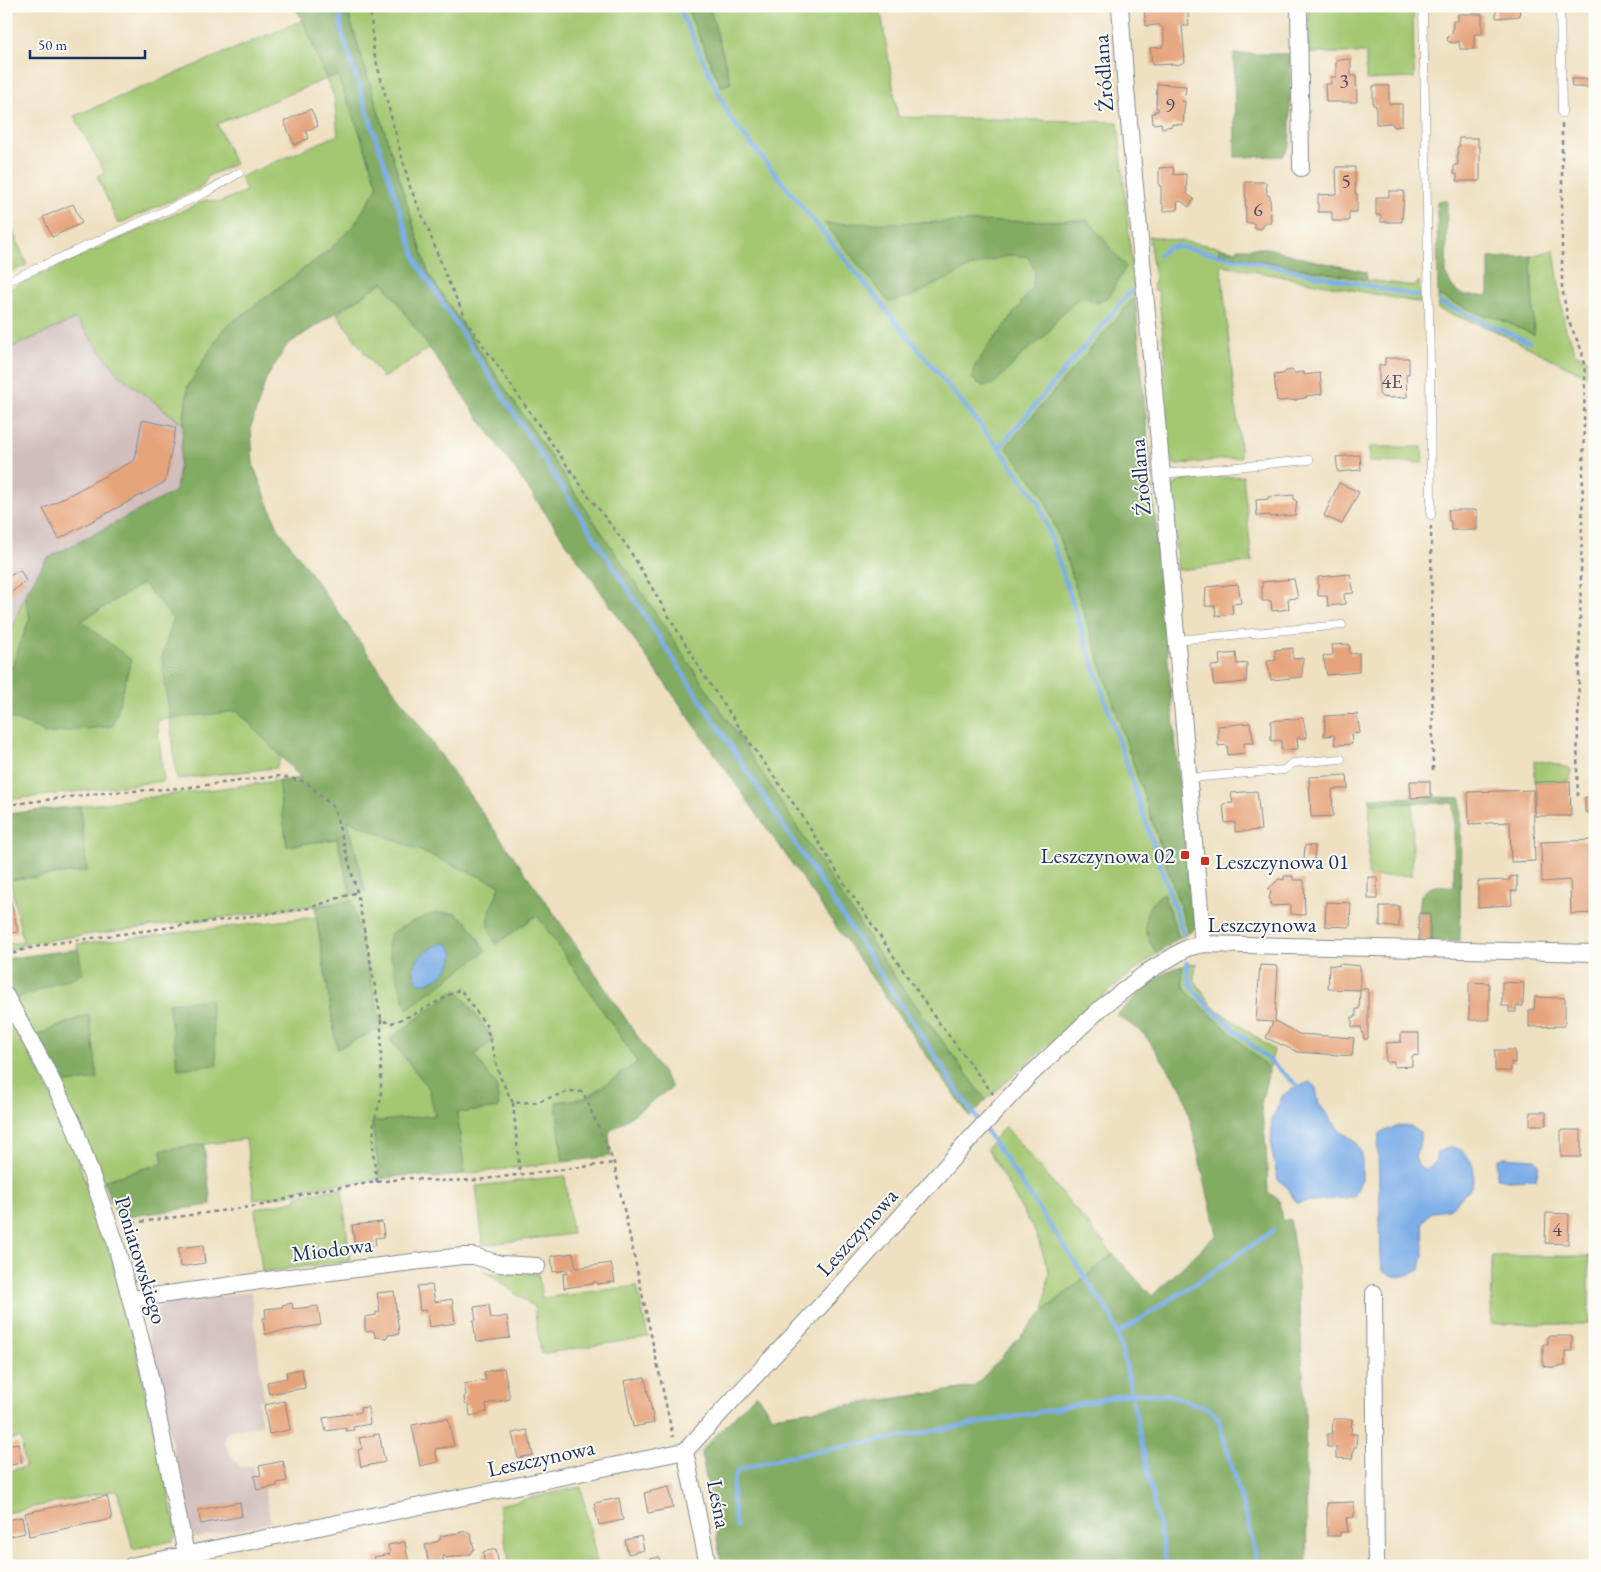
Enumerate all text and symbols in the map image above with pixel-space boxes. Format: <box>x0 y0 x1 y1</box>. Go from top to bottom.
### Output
scale bar <box>30 28 145 60</box>
street label: Źródlana <box>1086 33 1120 112</box>
text: 50 m <box>38 35 67 54</box>
house number: 3 <box>1339 68 1349 94</box>
house number: 9 <box>1165 92 1175 118</box>
house number: 5 <box>1341 168 1351 194</box>
house number: 6 <box>1253 196 1263 222</box>
house number: 4E <box>1382 368 1402 394</box>
street label: Źródlana <box>1122 437 1158 517</box>
place label: Leszczynowa 02 <box>1041 841 1175 870</box>
place label: Leszczynowa 01 <box>1215 847 1349 876</box>
marker: Leszczynowa 02 <box>1179 849 1191 861</box>
marker: Leszczynowa 01 <box>1199 855 1211 867</box>
street label: Leszczynowa <box>1208 910 1317 939</box>
street label: Leszczynowa <box>810 1182 904 1282</box>
street label: Poniatowskiego <box>108 1193 174 1328</box>
house number: 4 <box>1552 1216 1562 1242</box>
street label: Miodowa <box>290 1230 374 1268</box>
street label: Leszczynowa <box>485 1432 597 1483</box>
street label: Leśna <box>700 1477 738 1531</box>

